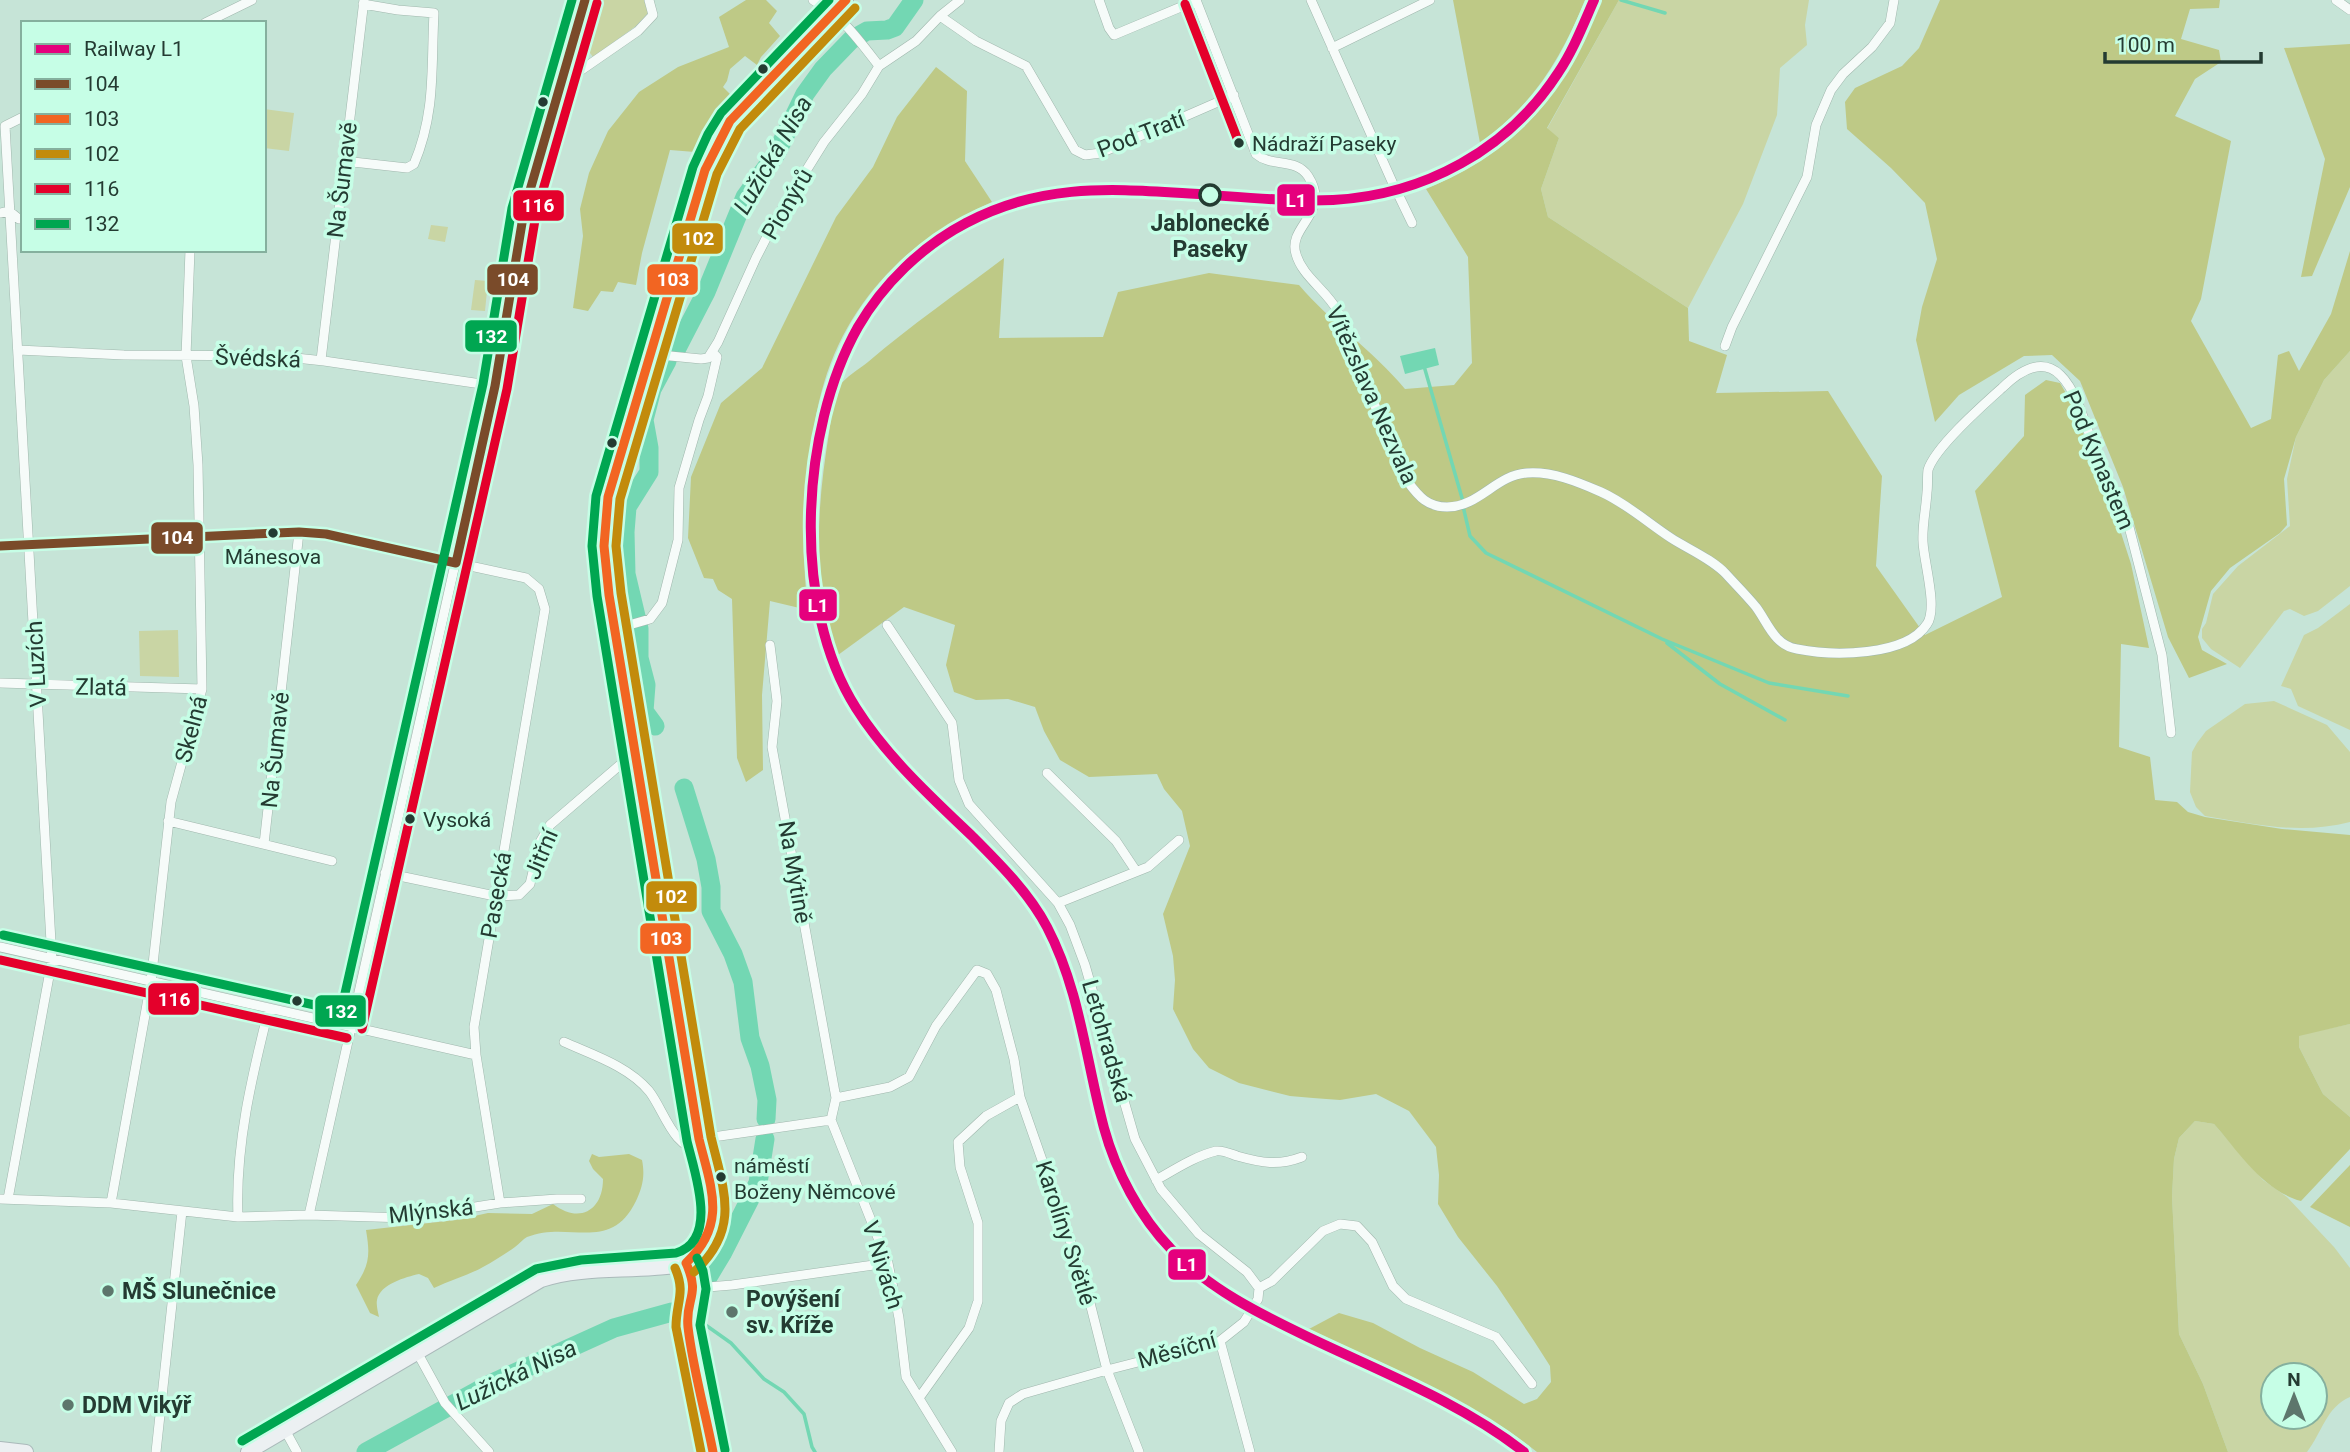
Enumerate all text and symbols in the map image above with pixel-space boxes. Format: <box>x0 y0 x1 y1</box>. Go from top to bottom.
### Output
legend <box>21 21 266 252</box>
scale bar <box>2105 21 2261 65</box>
text: 100 m <box>2116 33 2175 57</box>
text: Railway L1 <box>84 37 184 61</box>
unlabelled marker <box>756 62 770 76</box>
text: 104 <box>84 72 120 96</box>
water label: Lužická Nisa <box>728 91 818 219</box>
unlabelled marker <box>536 95 550 109</box>
street label: Pod Tratí <box>1094 105 1190 163</box>
text: 103 <box>84 107 119 131</box>
street label: Na Šumavě <box>321 120 363 240</box>
place label: Nádraží Paseky <box>1252 132 1396 156</box>
marker: Nádraží Paseky <box>1232 136 1246 150</box>
text: 102 <box>84 142 120 166</box>
street label: Pionýrů <box>756 164 818 244</box>
text: 116 <box>84 177 119 201</box>
line badge: L1 <box>1276 183 1316 217</box>
marker: Jablonecké Paseky <box>1199 184 1221 206</box>
line badge: 116 <box>512 189 565 222</box>
text: L1 <box>1285 189 1307 212</box>
text: 116 <box>522 194 554 217</box>
place label: Jablonecké Paseky <box>1151 210 1269 263</box>
text: 132 <box>84 212 120 236</box>
line badge: 102 <box>671 222 724 255</box>
text: 102 <box>682 227 714 250</box>
line badge: 104 <box>486 263 539 296</box>
line badge: 103 <box>646 263 699 296</box>
text: 104 <box>497 268 529 291</box>
text: 103 <box>657 268 689 291</box>
street label: Vítězslava Nezvala <box>1320 302 1423 488</box>
line badge: 132 <box>464 319 518 353</box>
text: 132 <box>475 325 507 348</box>
street label: Švédská <box>215 343 301 373</box>
street label: Pod Kynastem <box>2057 387 2140 534</box>
unlabelled marker <box>605 436 619 450</box>
line badge: 104 <box>150 521 204 555</box>
text: 104 <box>161 526 193 549</box>
marker: Mánesova <box>266 526 280 540</box>
place label: Mánesova <box>225 545 321 569</box>
line badge: L1 <box>798 588 838 622</box>
text: L1 <box>807 594 829 617</box>
street label: V Luzích <box>21 620 52 708</box>
street label: Zlatá <box>75 674 127 701</box>
street label: Na Šumavě <box>255 691 295 809</box>
street label: Skelná <box>170 693 213 766</box>
place label: Vysoká <box>423 808 491 832</box>
marker: Vysoká <box>403 812 417 826</box>
street label: Na Mýtině <box>772 819 817 925</box>
street label: Jitřní <box>519 824 565 883</box>
street label: Pasecká <box>476 850 517 940</box>
line badge: 102 <box>645 880 698 913</box>
text: 102 <box>655 885 687 908</box>
line badge: 103 <box>639 922 692 955</box>
text: 103 <box>650 927 682 950</box>
street label: Letohradská <box>1076 977 1137 1106</box>
line badge: 116 <box>147 982 200 1016</box>
text: 116 <box>158 988 190 1011</box>
unlabelled marker <box>290 994 304 1008</box>
line badge: 132 <box>314 994 367 1028</box>
text: 132 <box>325 1000 357 1023</box>
place label: náměstí Boženy Němcové <box>734 1154 896 1204</box>
street label: Karolíny Světlé <box>1029 1157 1102 1309</box>
marker: náměstí Boženy Němcové <box>714 1170 728 1184</box>
street label: Mlýnská <box>387 1194 475 1229</box>
street label: V Nivách <box>856 1218 909 1312</box>
line badge: L1 <box>1167 1248 1207 1281</box>
text: L1 <box>1176 1253 1198 1276</box>
place label: MŠ Slunečnice <box>122 1277 276 1305</box>
marker: MŠ Slunečnice <box>100 1283 116 1299</box>
place label: Povýšení sv. Kříže <box>746 1286 842 1339</box>
marker: Povýšení sv. Kříže <box>724 1304 740 1320</box>
street label: Měsíční <box>1135 1326 1221 1375</box>
water label: Lužická Nisa <box>451 1334 581 1416</box>
north arrow <box>2259 1361 2329 1431</box>
text: N <box>2287 1368 2301 1391</box>
place label: DDM Vikýř <box>82 1392 193 1419</box>
marker: DDM Vikýř <box>60 1397 76 1413</box>

